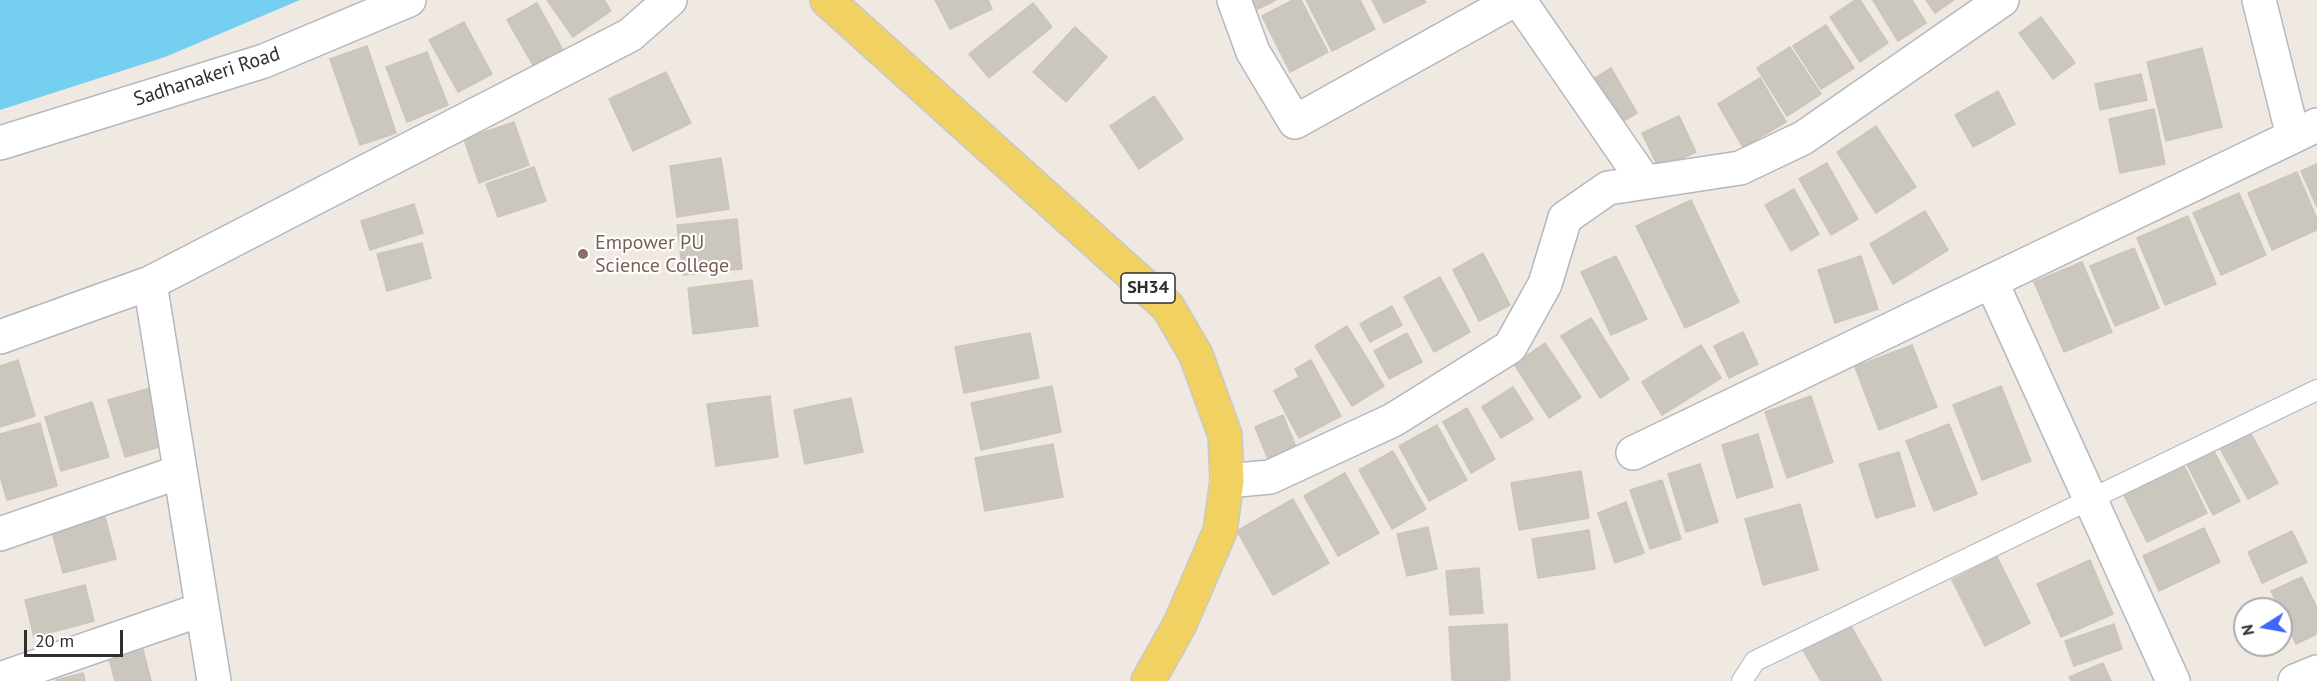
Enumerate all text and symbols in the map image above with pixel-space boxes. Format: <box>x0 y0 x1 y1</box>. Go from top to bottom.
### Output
street label: Sadhanakeri Road <box>131 42 283 112</box>
place label: Empower PU Science College <box>595 231 729 278</box>
marker: Empower PU Science College <box>576 247 590 261</box>
road number: SH34 <box>1121 273 1175 303</box>
north arrow <box>2233 597 2293 657</box>
scale bar <box>27 618 126 656</box>
text: N <box>2236 623 2258 637</box>
text: 20 m <box>35 629 74 652</box>

